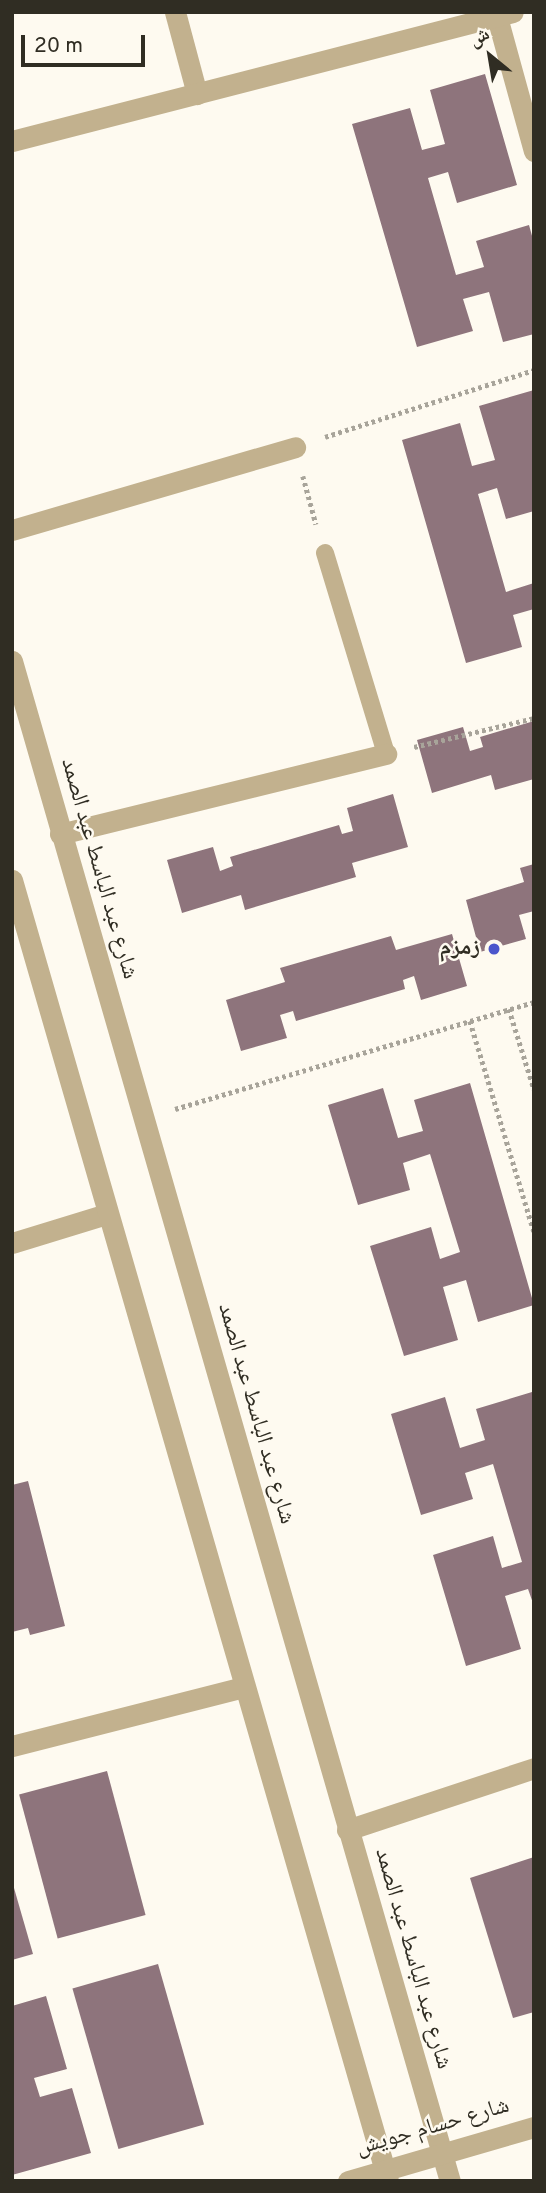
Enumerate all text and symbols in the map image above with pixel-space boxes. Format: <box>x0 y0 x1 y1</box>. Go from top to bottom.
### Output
scale bar <box>24 21 149 65</box>
north arrow <box>455 21 525 91</box>
text: ش <box>465 22 494 53</box>
text: 20 m <box>34 33 83 60</box>
street label: شارع عبد الباسط عبد الصمد <box>53 755 143 983</box>
place label: زمزم <box>440 935 480 963</box>
marker: زمزم <box>486 941 502 957</box>
street label: شارع عبد الباسط عبد الصمد <box>210 1300 300 1528</box>
street label: شارع عبد الباسط عبد الصمد <box>367 1845 457 2073</box>
street label: شارع حسام جويش <box>353 2093 513 2163</box>

